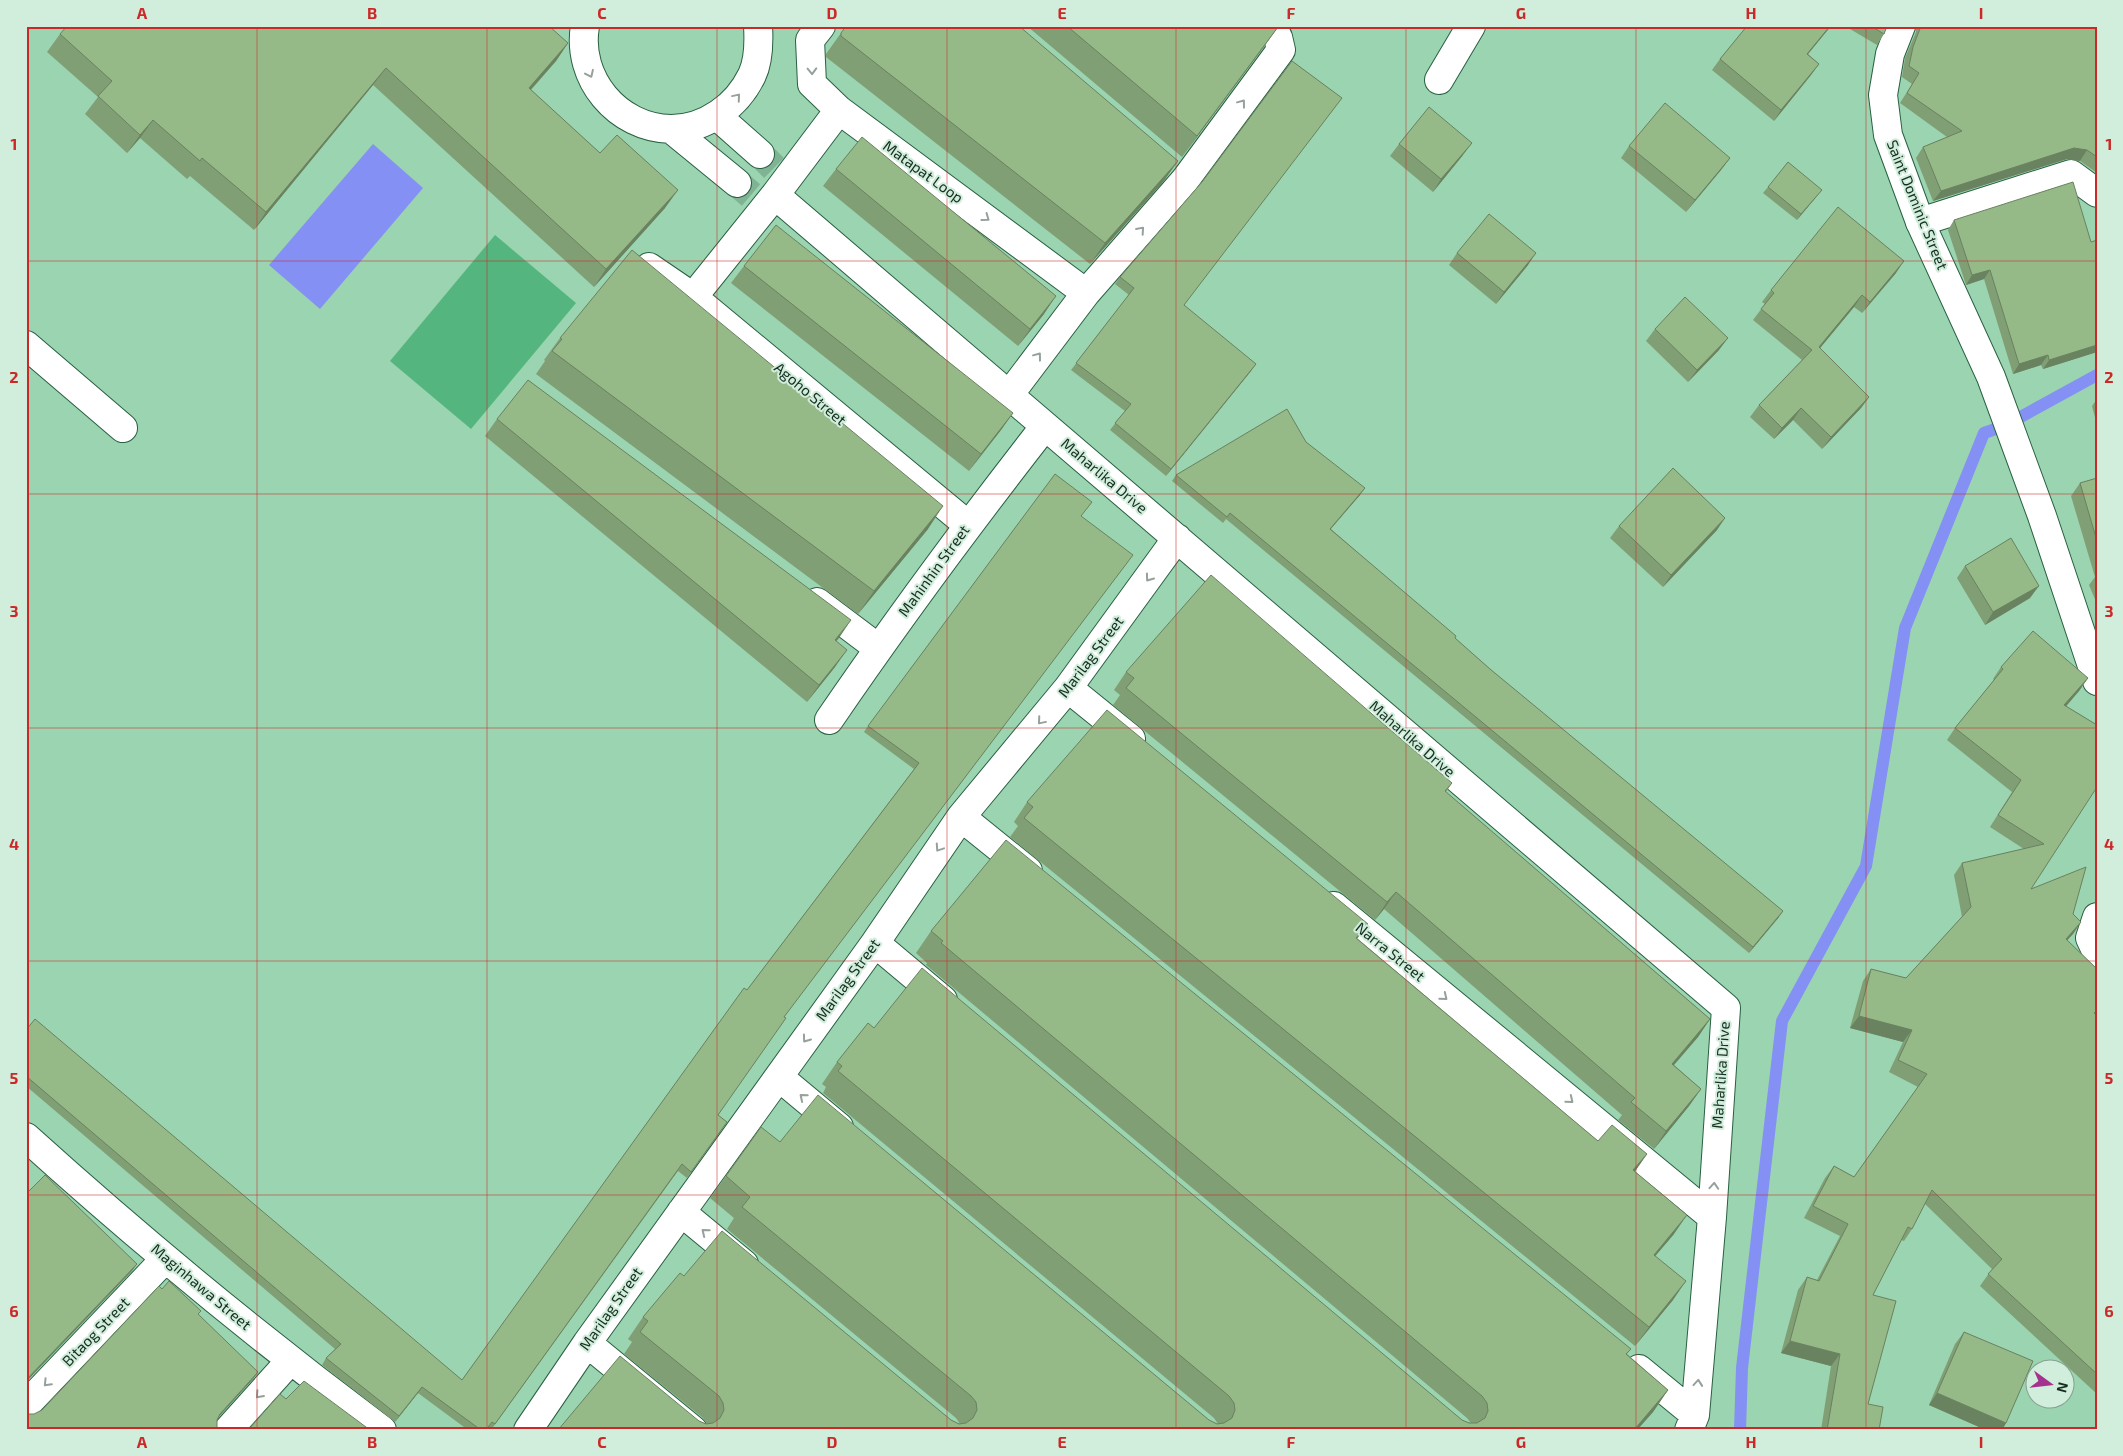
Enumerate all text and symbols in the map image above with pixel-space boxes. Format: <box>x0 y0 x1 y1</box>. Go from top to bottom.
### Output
text: A <box>137 3 148 22</box>
text: B <box>367 3 377 22</box>
text: C <box>597 3 607 22</box>
text: D <box>827 3 838 22</box>
text: E <box>1057 3 1067 22</box>
text: F <box>1287 3 1296 22</box>
text: G <box>1516 3 1526 22</box>
text: H <box>1745 3 1757 22</box>
text: I <box>1979 3 1983 22</box>
one-way arrow <box>806 68 817 76</box>
one-way arrow <box>584 69 594 78</box>
one-way arrow <box>731 93 740 102</box>
one-way arrow <box>1236 99 1245 109</box>
text: 1 <box>11 134 17 153</box>
text: 1 <box>2106 134 2112 153</box>
street label: Matapat Loop <box>880 136 967 206</box>
street label: Saint Dominic Street <box>1884 137 1952 272</box>
one-way arrow <box>980 213 989 221</box>
one-way arrow <box>1135 227 1144 236</box>
one-way arrow <box>1033 353 1041 362</box>
street label: Agoho Street <box>771 358 851 429</box>
text: 2 <box>9 367 19 386</box>
text: 2 <box>2104 367 2114 386</box>
street label: Maharlika Drive <box>1058 434 1152 517</box>
street label: Mahinhin Street <box>894 521 973 620</box>
one-way arrow <box>1145 572 1155 581</box>
text: 3 <box>9 601 19 620</box>
text: 3 <box>2104 601 2114 620</box>
street label: Marilag Street <box>1054 612 1127 701</box>
street label: Maharlika Drive <box>1366 696 1459 780</box>
one-way arrow <box>1037 716 1046 725</box>
text: 4 <box>9 834 19 853</box>
text: 4 <box>2104 834 2114 853</box>
one-way arrow <box>936 843 946 852</box>
street label: Narra Street <box>1352 918 1429 985</box>
street label: Marilag Street <box>811 935 883 1024</box>
one-way arrow <box>1438 991 1447 999</box>
street label: Maharlika Drive <box>1707 1021 1733 1129</box>
one-way arrow <box>803 1033 812 1043</box>
text: 5 <box>10 1068 19 1087</box>
text: 5 <box>2105 1068 2114 1087</box>
one-way arrow <box>1564 1094 1573 1103</box>
one-way arrow <box>800 1095 809 1103</box>
one-way arrow <box>1708 1181 1719 1189</box>
one-way arrow <box>702 1229 711 1238</box>
street label: Maginhawa Street <box>148 1239 255 1333</box>
street label: Marilag Street <box>575 1263 646 1353</box>
street label: Bitaog Street <box>58 1293 133 1370</box>
text: 6 <box>9 1301 19 1320</box>
text: 6 <box>2104 1301 2114 1320</box>
north arrow <box>2026 1358 2076 1408</box>
one-way arrow <box>44 1377 53 1386</box>
one-way arrow <box>1692 1378 1703 1386</box>
text: N <box>2054 1380 2073 1395</box>
one-way arrow <box>256 1390 265 1399</box>
text: A <box>137 1432 148 1451</box>
text: B <box>367 1432 377 1451</box>
text: C <box>597 1432 607 1451</box>
text: D <box>827 1432 838 1451</box>
text: E <box>1057 1432 1067 1451</box>
text: F <box>1287 1432 1296 1451</box>
text: G <box>1516 1432 1526 1451</box>
text: H <box>1745 1432 1757 1451</box>
text: I <box>1979 1432 1983 1451</box>

